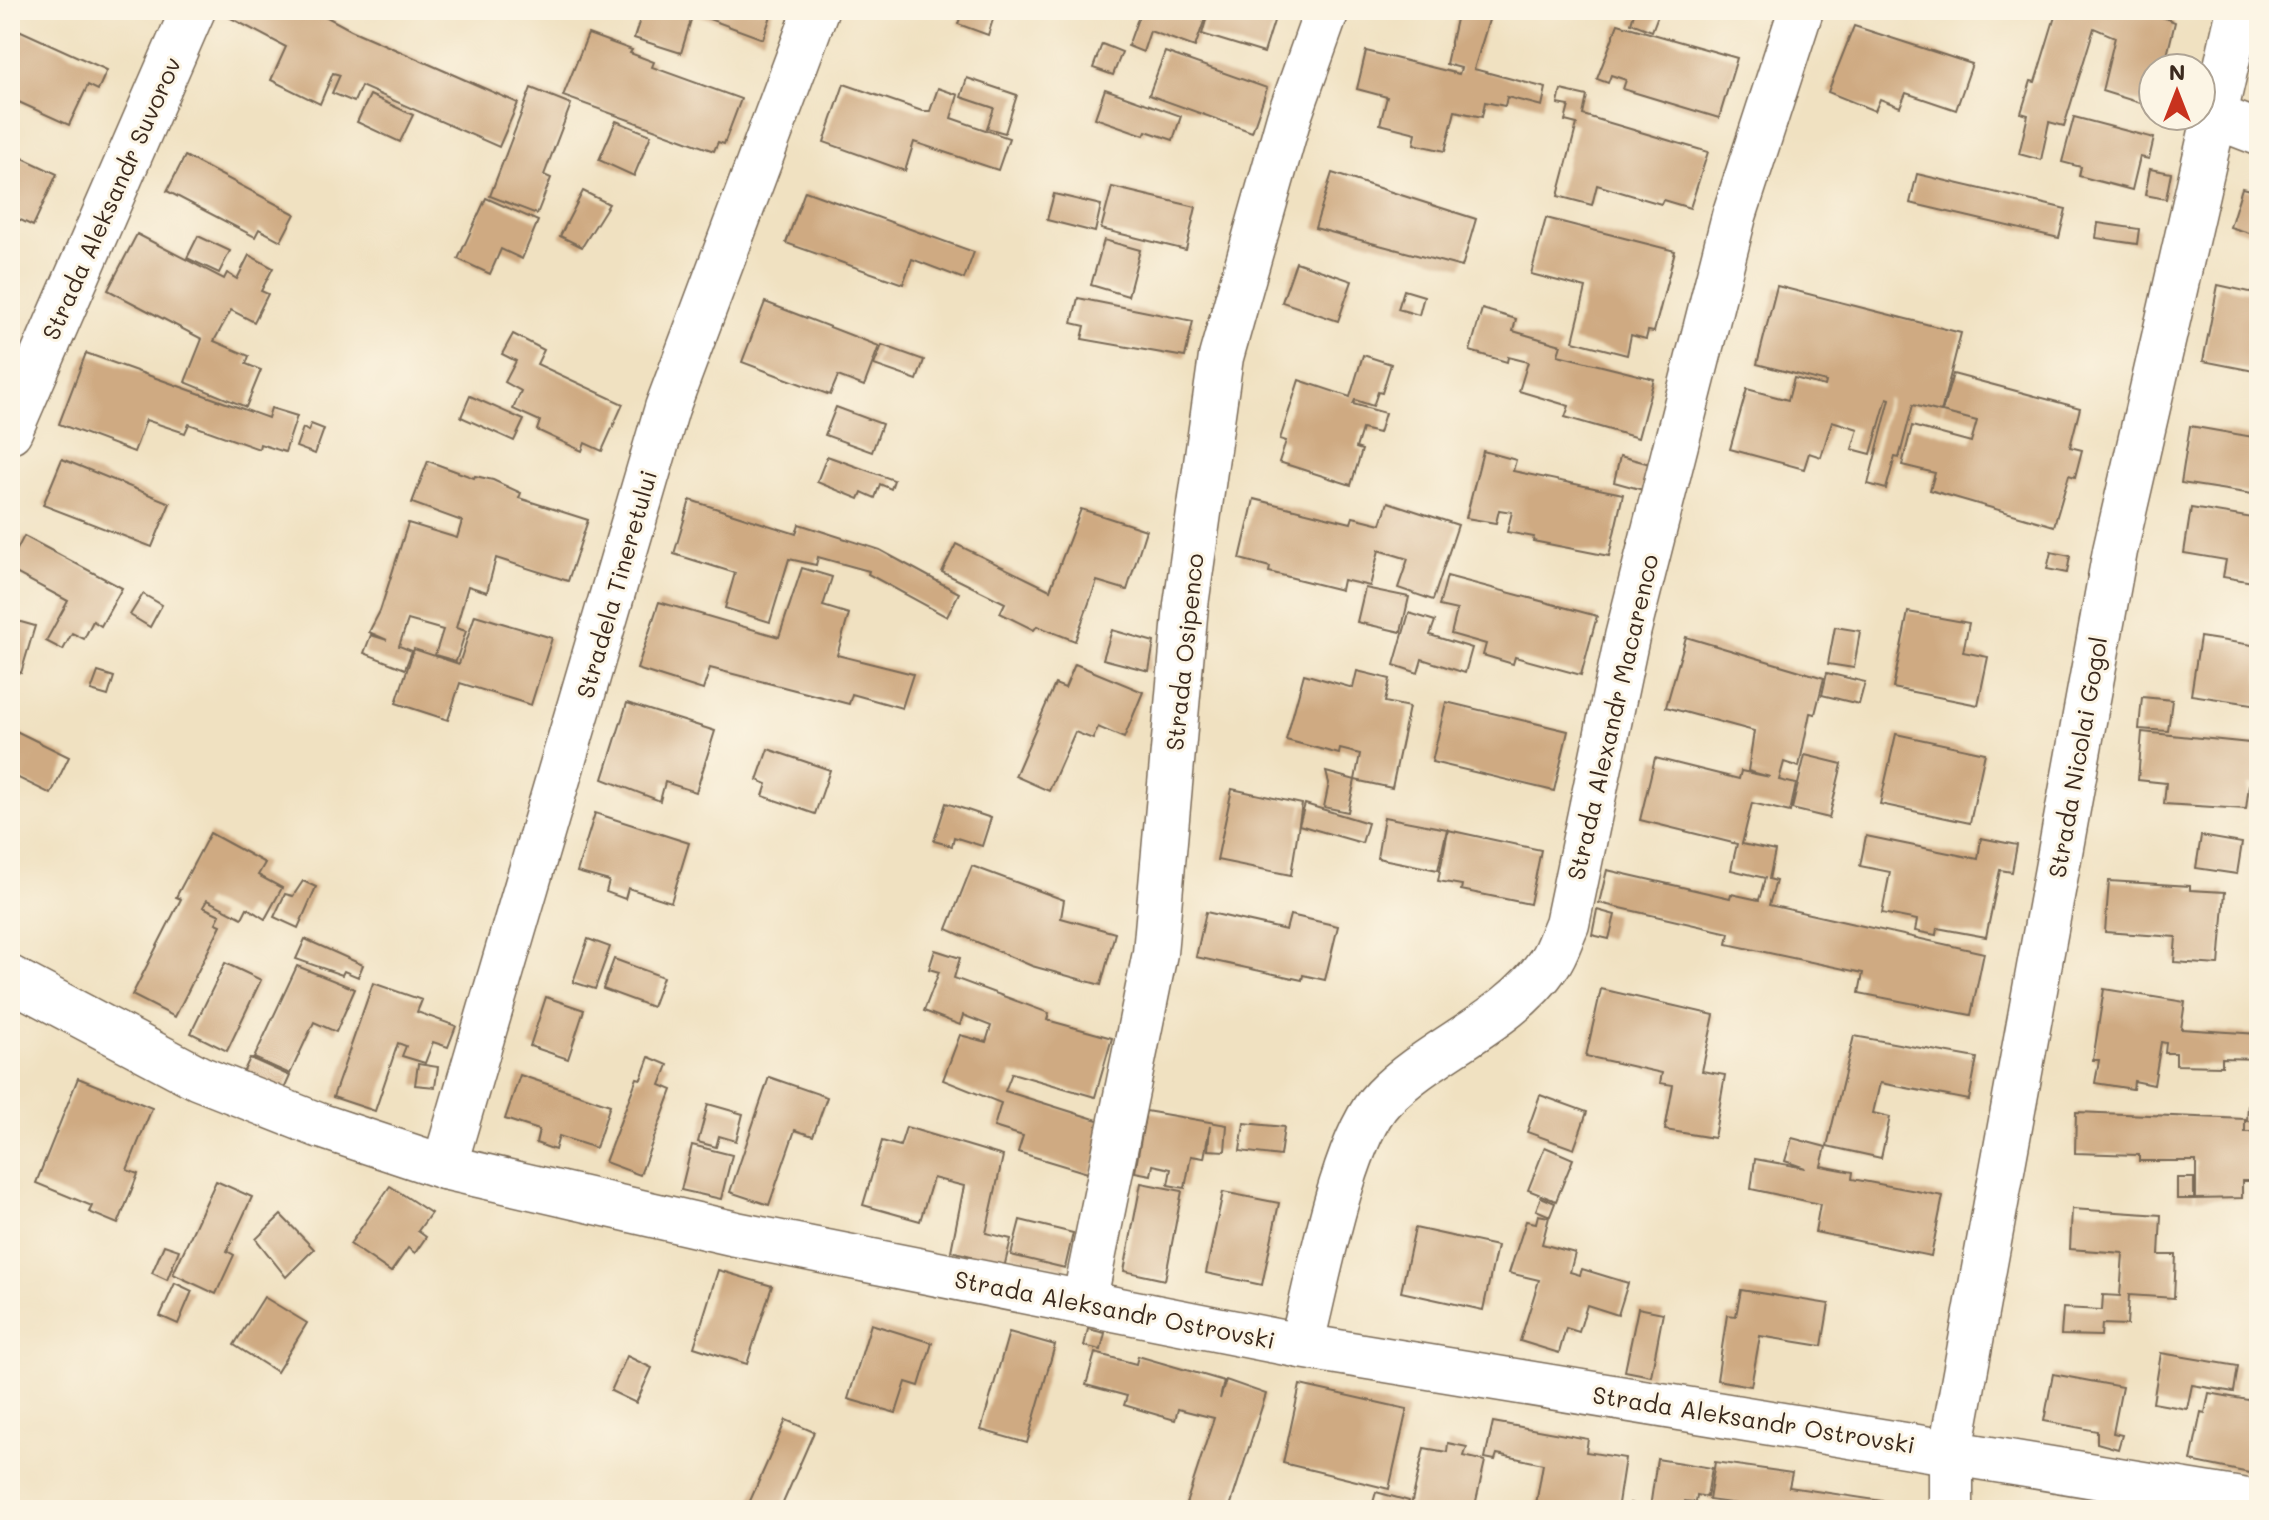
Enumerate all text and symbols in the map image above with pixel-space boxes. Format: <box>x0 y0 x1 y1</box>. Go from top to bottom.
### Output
street label: Strada Aleksandr Suvorov <box>34 52 188 344</box>
north arrow <box>2137 52 2217 132</box>
text: N <box>2169 57 2185 86</box>
street label: Stradela Tineretului <box>569 466 663 702</box>
street label: Strada Alexandr Macarenco <box>1559 551 1665 883</box>
street label: Strada Osipenco <box>1158 552 1210 752</box>
street label: Strada Nicolai Gogol <box>2041 634 2113 880</box>
street label: Strada Aleksandr Ostrovski <box>952 1263 1278 1355</box>
street label: Strada Aleksandr Ostrovski <box>1591 1378 1917 1460</box>

